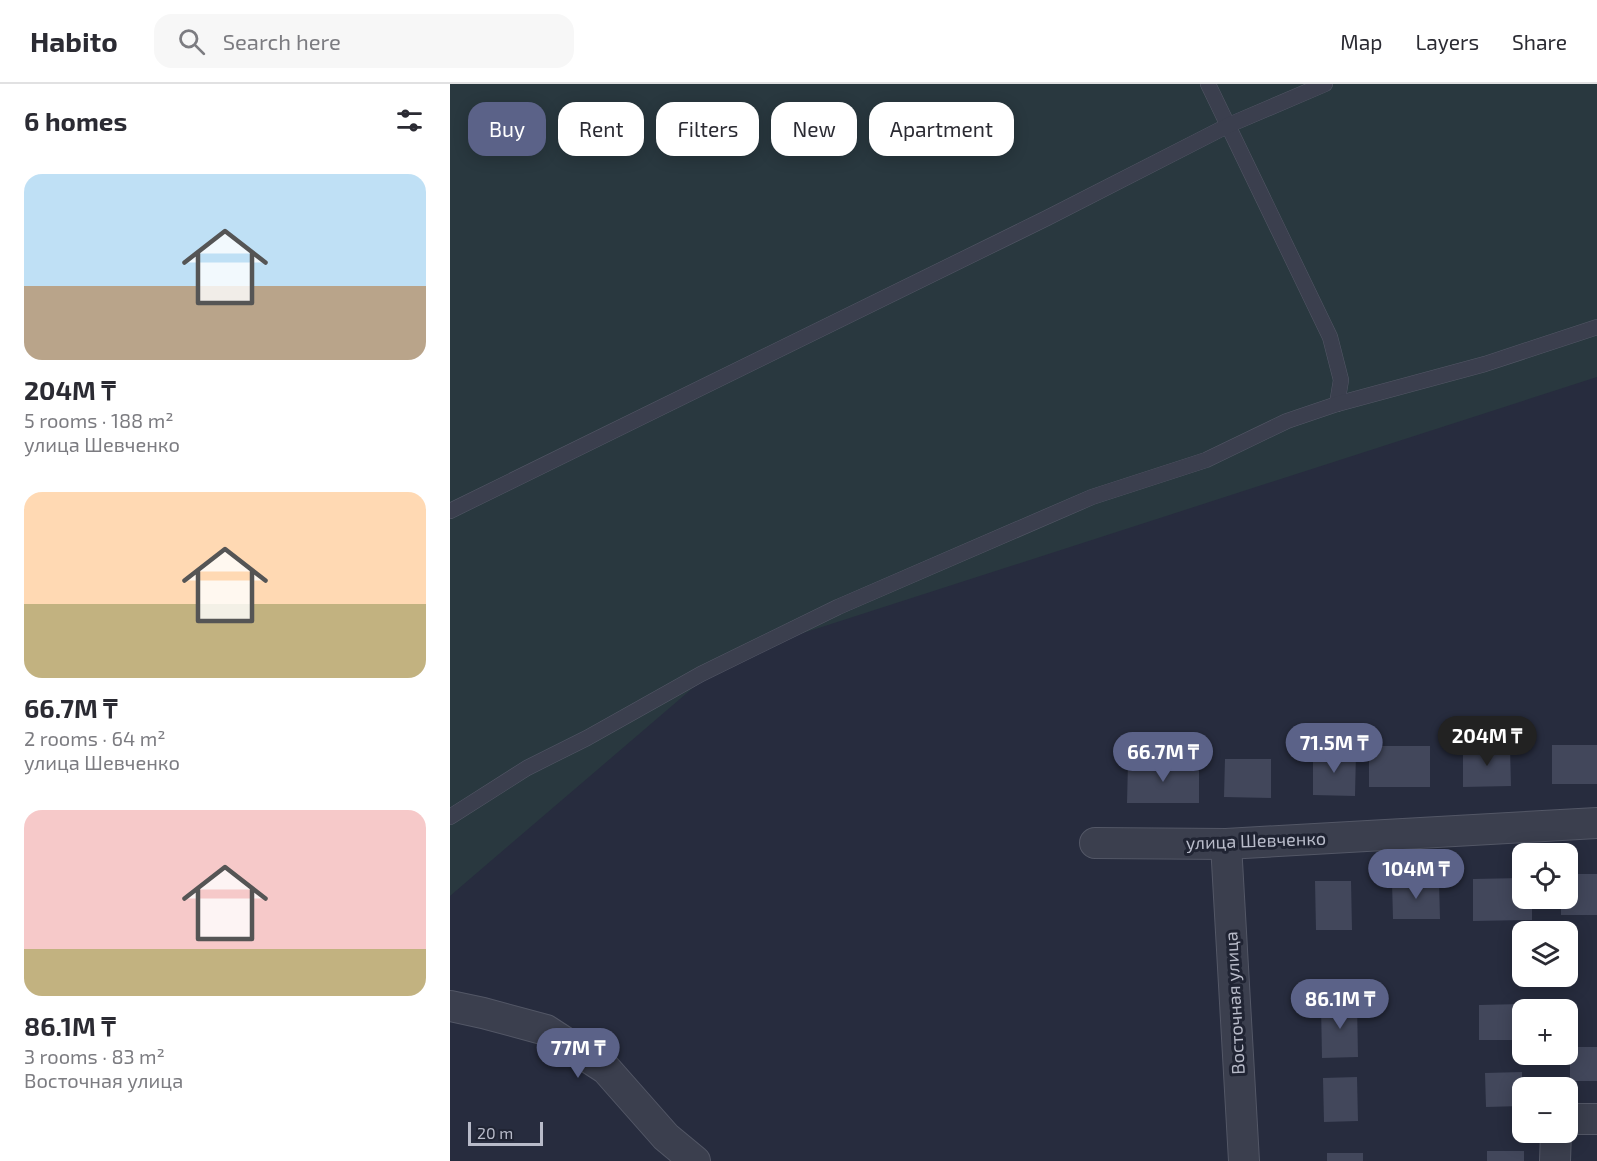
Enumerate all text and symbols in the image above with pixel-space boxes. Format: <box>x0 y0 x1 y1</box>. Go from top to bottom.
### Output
search box <box>154 14 574 68</box>
text: Habito <box>30 24 118 58</box>
icon: search <box>175 25 208 58</box>
text: Search here <box>223 28 341 54</box>
text: Map <box>1340 29 1382 54</box>
text: Layers <box>1415 29 1479 54</box>
text: Share <box>1512 29 1567 54</box>
chip: Buy <box>468 102 546 156</box>
chip: Rent <box>558 102 644 156</box>
chip: Filters <box>656 102 759 156</box>
chip: New <box>771 102 857 156</box>
chip: Apartment <box>869 102 1014 156</box>
icon: filters <box>393 104 426 137</box>
text: 6 homes <box>24 105 127 136</box>
icon: home <box>171 213 279 321</box>
text: 204M ₸ <box>24 374 116 405</box>
text: 5 rooms · 188 m² <box>24 408 173 432</box>
text: улица Шевченко <box>24 432 180 456</box>
icon: home <box>171 531 279 639</box>
text: 66.7M ₸ <box>24 692 118 723</box>
pin: 204M ₸ <box>1438 716 1536 767</box>
pin: 71.5M ₸ <box>1279 723 1389 774</box>
text: 204M ₸ <box>1452 723 1522 747</box>
text: 2 rooms · 64 m² <box>24 726 166 750</box>
text: 71.5M ₸ <box>1300 730 1368 754</box>
pin: 66.7M ₸ <box>1108 732 1218 783</box>
text: 66.7M ₸ <box>1127 739 1199 763</box>
text: улица Шевченко <box>24 750 180 774</box>
street label: улица Шевченко <box>1185 827 1326 853</box>
map controls <box>1512 843 1578 1143</box>
button: locate <box>1512 843 1578 909</box>
icon: home <box>171 849 279 957</box>
pin: 104M ₸ <box>1367 849 1465 900</box>
text: 104M ₸ <box>1382 856 1450 880</box>
button: layers <box>1512 921 1578 987</box>
street label: Восточная улица <box>1219 931 1249 1075</box>
pin: 86.1M ₸ <box>1285 979 1395 1030</box>
text: 86.1M ₸ <box>1305 986 1375 1010</box>
button: + <box>1512 999 1578 1065</box>
text: 86.1M ₸ <box>24 1010 116 1041</box>
pin: 77M ₸ <box>536 1028 620 1079</box>
text: 77M ₸ <box>551 1035 605 1059</box>
text: 3 rooms · 83 m² <box>24 1044 165 1068</box>
text: Восточная улица <box>24 1068 183 1092</box>
button: − <box>1512 1077 1578 1143</box>
scale bar <box>468 1119 543 1146</box>
text: 20 m <box>477 1123 513 1142</box>

